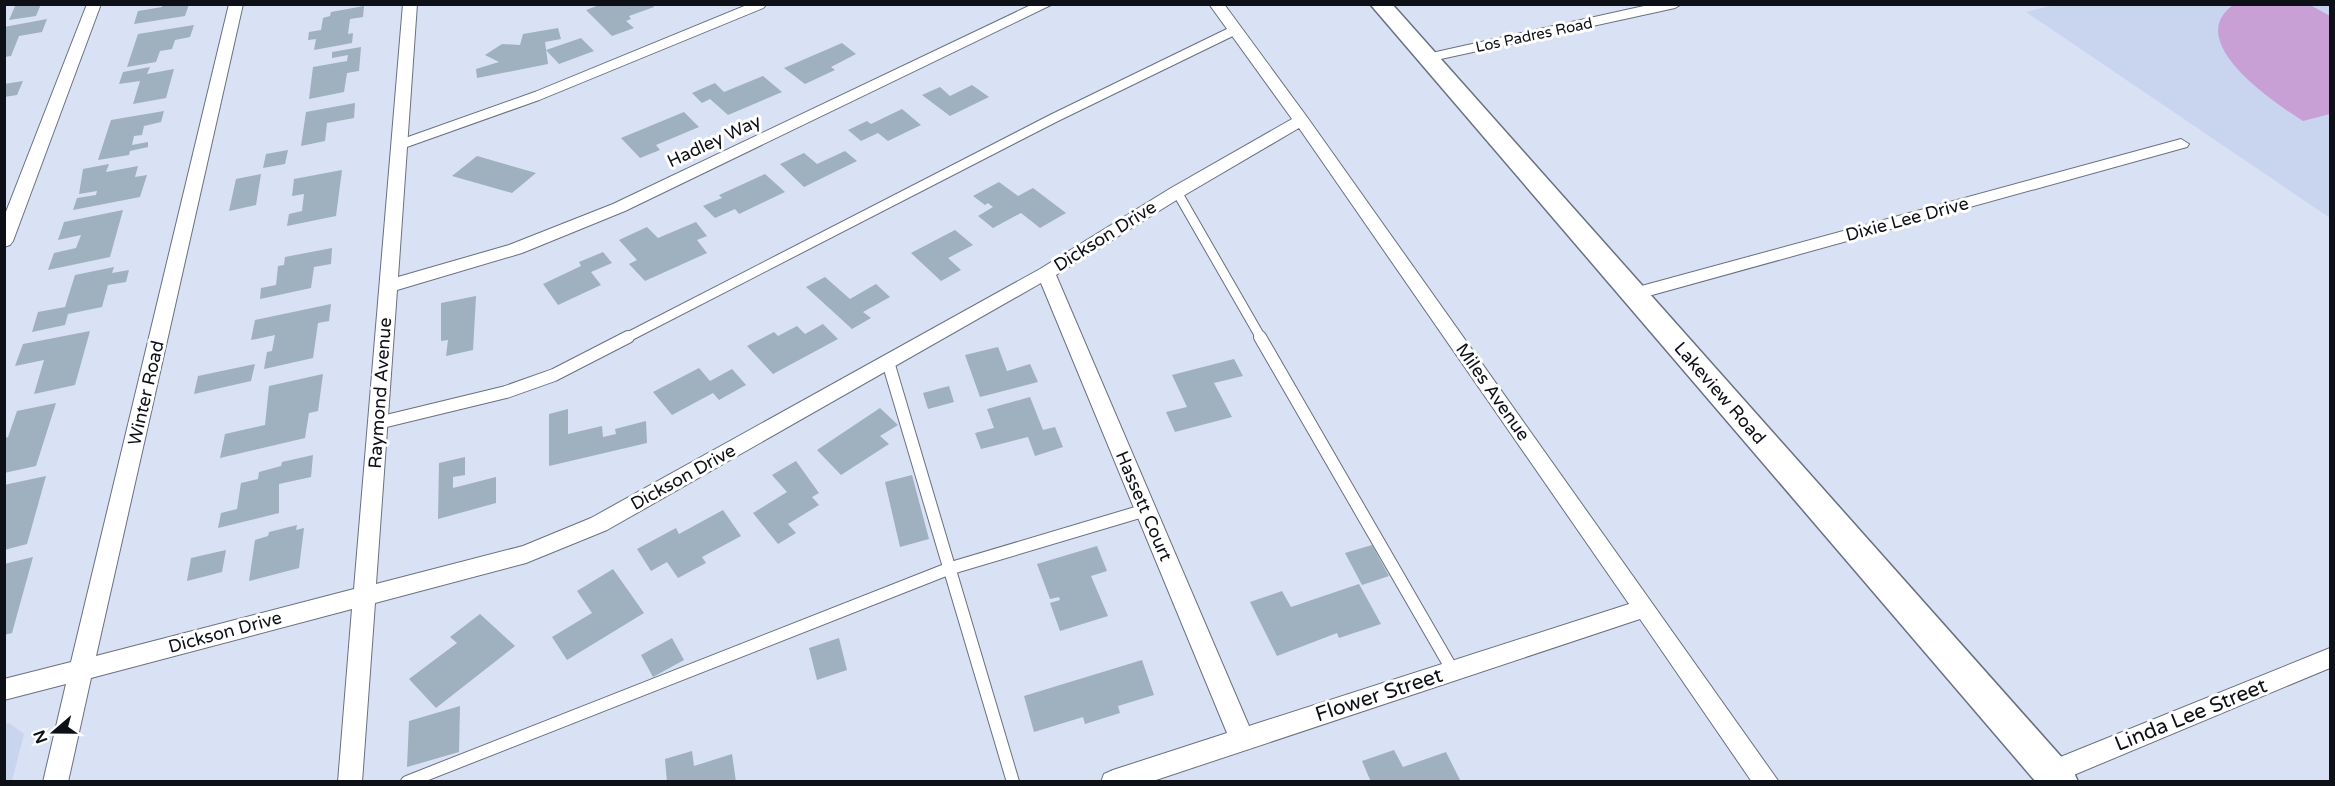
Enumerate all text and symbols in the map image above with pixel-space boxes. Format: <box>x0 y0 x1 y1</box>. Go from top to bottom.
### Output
street label: Los Padres Road <box>1474 14 1594 56</box>
street label: Hadley Way <box>664 110 765 172</box>
street label: Dixie Lee Drive <box>1843 192 1971 246</box>
street label: Dickson Drive <box>1050 196 1160 276</box>
street label: Raymond Avenue <box>364 317 396 469</box>
street label: Lakeview Road <box>1670 337 1770 449</box>
street label: Winter Road <box>123 338 169 448</box>
street label: Miles Avenue <box>1451 339 1535 445</box>
street label: Dickson Drive <box>627 439 739 515</box>
street label: Hassett Court <box>1111 448 1177 564</box>
street label: Dickson Drive <box>166 606 284 658</box>
street label: Flower Street <box>1312 663 1446 727</box>
street label: Linda Lee Street <box>2111 673 2271 757</box>
north arrow <box>24 702 84 762</box>
text: N <box>29 727 52 746</box>

